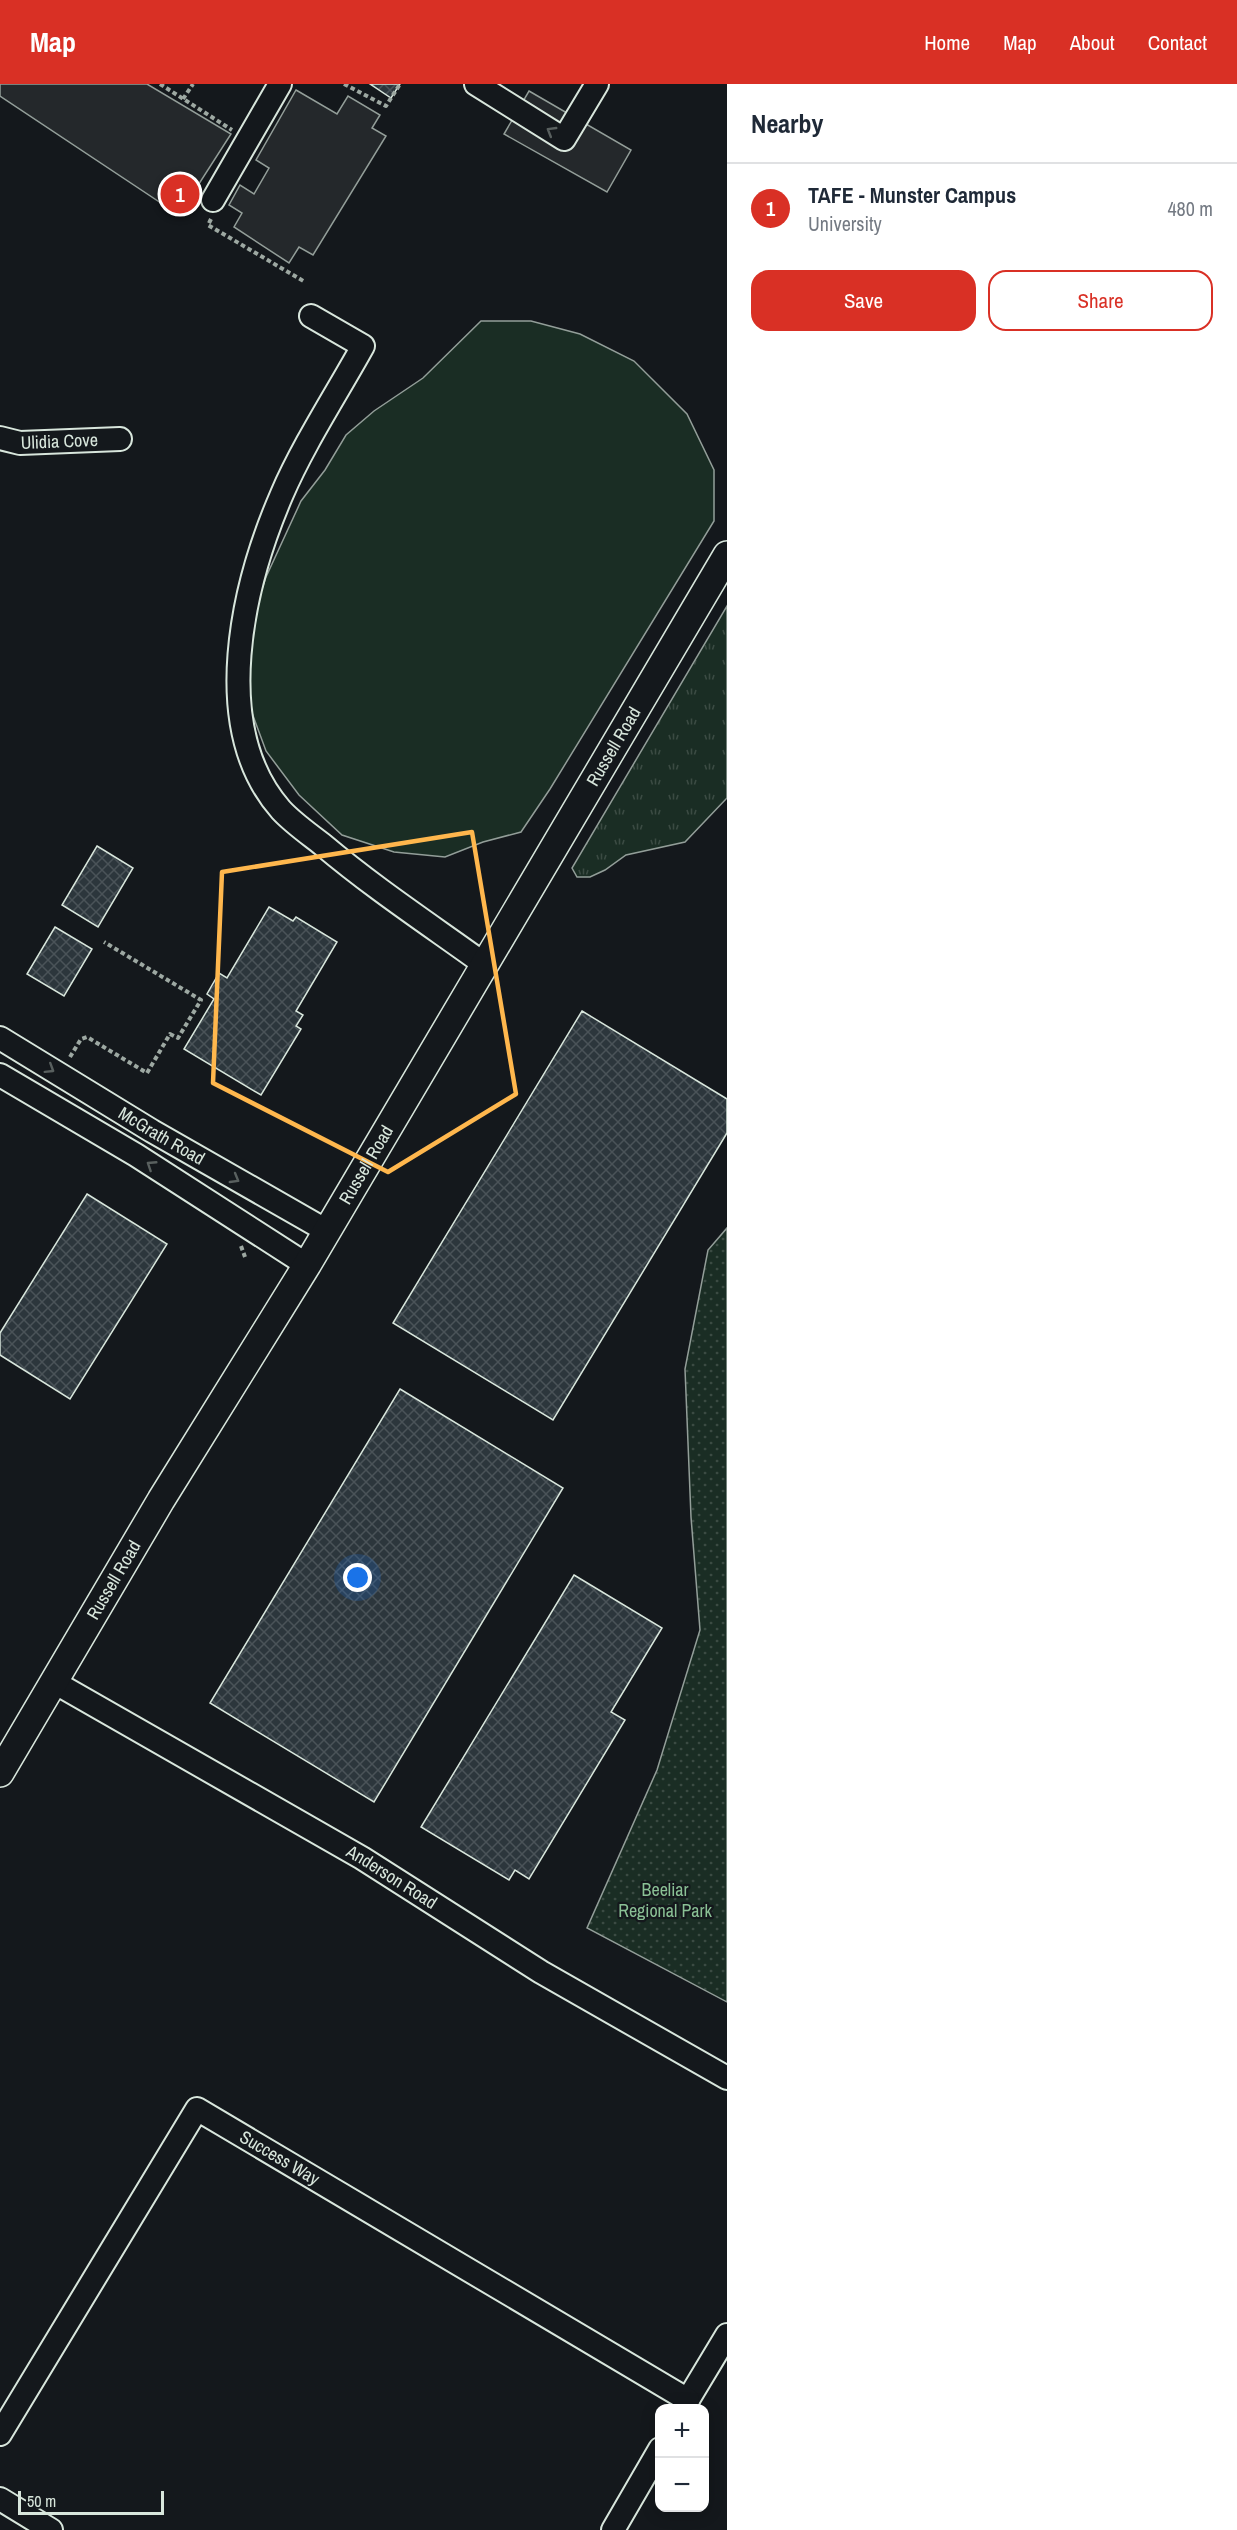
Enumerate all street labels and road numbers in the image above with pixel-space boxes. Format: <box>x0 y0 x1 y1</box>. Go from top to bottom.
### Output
street label: Ulidia Cove <box>20 427 98 455</box>
street label: Russell Road <box>580 702 646 790</box>
street label: McGrath Road <box>114 1100 210 1171</box>
street label: Russell Road <box>333 1120 399 1209</box>
street label: Russell Road <box>80 1536 146 1624</box>
street label: Anderson Road <box>341 1838 442 1915</box>
street label: Success Way <box>235 2124 325 2191</box>

